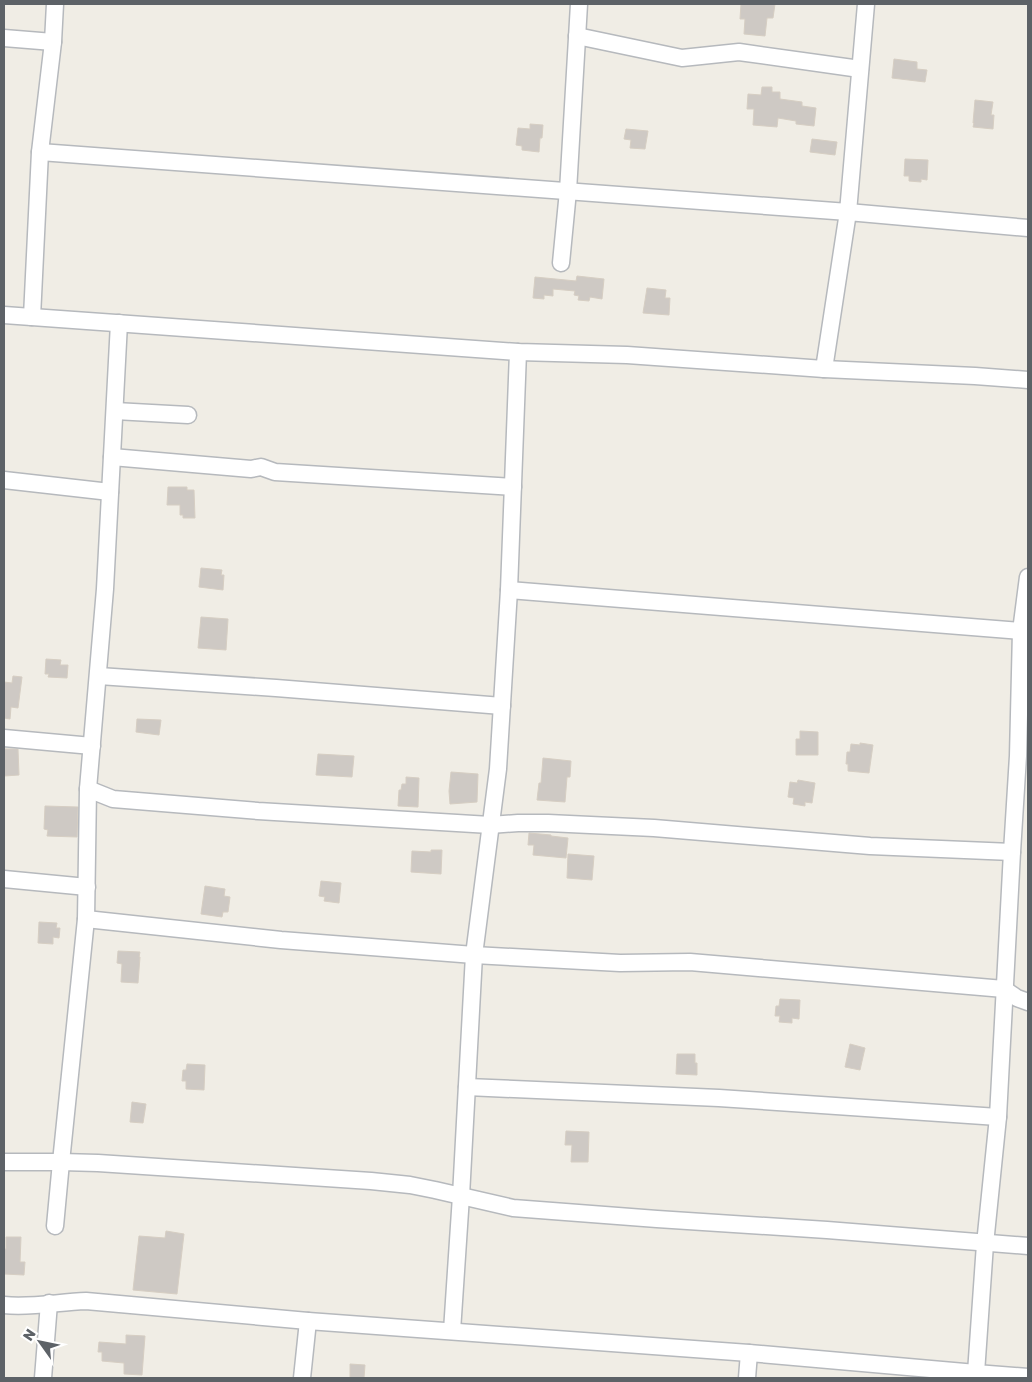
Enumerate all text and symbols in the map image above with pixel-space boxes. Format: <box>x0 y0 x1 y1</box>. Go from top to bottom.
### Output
north arrow <box>15 1317 65 1367</box>
text: N <box>19 1326 39 1344</box>

